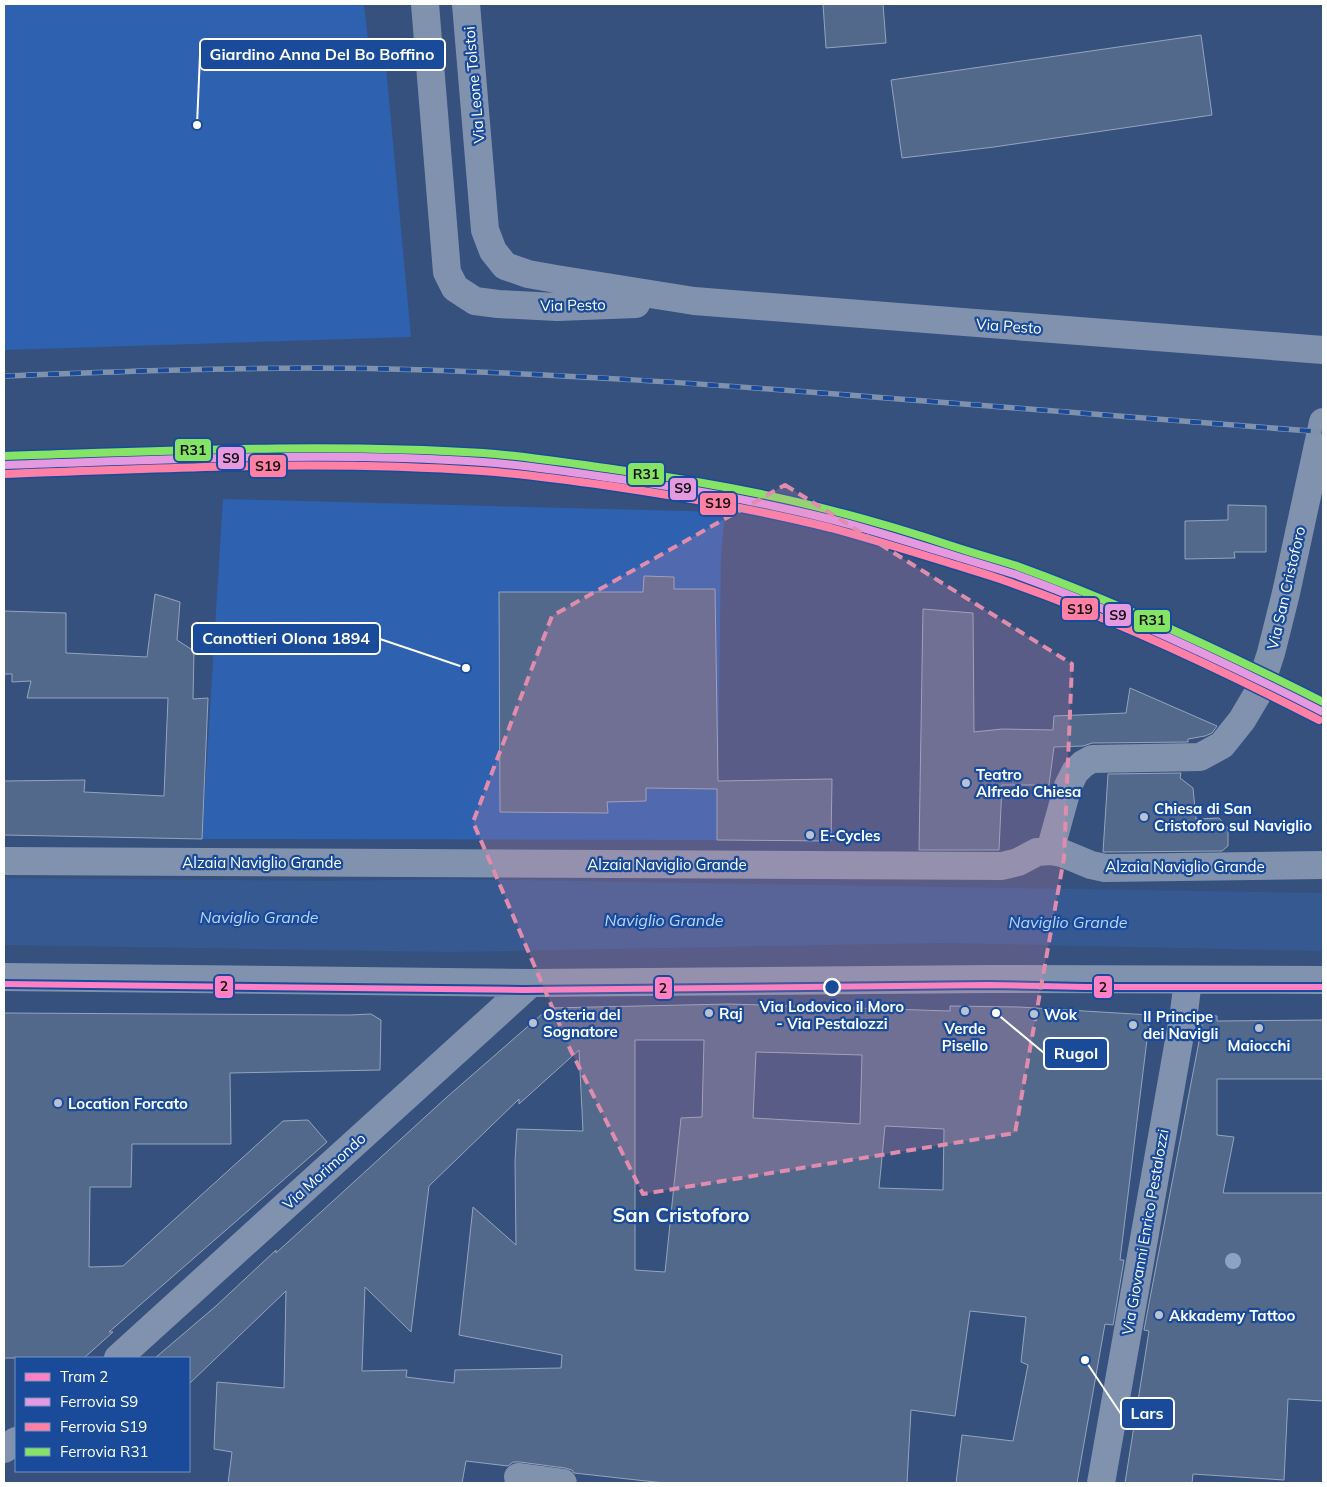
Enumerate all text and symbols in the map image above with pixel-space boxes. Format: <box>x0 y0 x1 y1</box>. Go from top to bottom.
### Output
street label: Via Leone Tolstoi <box>459 26 489 144</box>
callout: Giardino Anna Del Bo Boffino <box>200 39 445 70</box>
text: Giardino Anna Del Bo Boffino <box>210 44 434 64</box>
street label: Via Pesto <box>540 295 606 315</box>
street label: Via Pesto <box>976 314 1042 338</box>
line badge: R31 <box>174 438 212 462</box>
text: R31 <box>180 441 206 459</box>
line badge: S9 <box>217 446 245 470</box>
text: S9 <box>222 449 240 467</box>
line badge: S19 <box>249 454 287 478</box>
text: S19 <box>255 457 281 475</box>
line badge: R31 <box>627 462 665 486</box>
text: R31 <box>633 465 659 483</box>
line badge: S9 <box>669 477 697 501</box>
text: S9 <box>674 479 692 497</box>
line badge: S19 <box>699 492 737 516</box>
text: S19 <box>705 494 731 512</box>
street label: Via San Cristoforo <box>1263 525 1309 651</box>
line badge: S19 <box>1061 597 1099 621</box>
text: S19 <box>1067 600 1093 618</box>
line badge: S9 <box>1104 603 1132 627</box>
text: S9 <box>1109 606 1127 624</box>
line badge: R31 <box>1133 609 1171 633</box>
text: R31 <box>1139 611 1165 629</box>
callout: Canottieri Olona 1894 <box>192 623 380 654</box>
text: Canottieri Olona 1894 <box>202 628 370 648</box>
place label: Teatro Alfredo Chiesa <box>976 765 1081 801</box>
marker: Teatro Alfredo Chiesa <box>960 777 972 789</box>
place label: Chiesa di San Cristoforo sul Naviglio <box>1154 799 1312 835</box>
marker: Chiesa di San Cristoforo sul Naviglio <box>1138 811 1150 823</box>
place label: E-Cycles <box>820 826 881 845</box>
marker: E-Cycles <box>804 829 816 841</box>
street label: Alzaia Naviglio Grande <box>182 853 342 872</box>
street label: Alzaia Naviglio Grande <box>587 855 747 874</box>
street label: Alzaia Naviglio Grande <box>1105 857 1265 876</box>
water label: Naviglio Grande <box>199 907 319 927</box>
water label: Naviglio Grande <box>604 910 724 930</box>
water label: Naviglio Grande <box>1008 912 1128 932</box>
line badge: 2 <box>214 975 234 999</box>
line badge: 2 <box>1093 975 1113 999</box>
line badge: 2 <box>654 976 673 1000</box>
text: 2 <box>220 977 228 995</box>
marker: Via Lodovico il Moro - Via Pestalozzi <box>823 978 841 996</box>
text: 2 <box>1099 978 1107 996</box>
text: 2 <box>659 979 667 997</box>
place label: Via Lodovico il Moro - Via Pestalozzi <box>759 997 904 1033</box>
place label: Raj <box>719 1004 743 1023</box>
place label: Osteria del Sognatore <box>543 1005 621 1041</box>
marker: Verde Pisello <box>959 1005 971 1017</box>
place label: Wok <box>1044 1005 1078 1024</box>
marker: Raj <box>703 1007 715 1019</box>
place label: II Principe dei Navigli <box>1143 1007 1218 1043</box>
marker: Wok <box>1028 1008 1040 1020</box>
marker: Osteria del Sognatore <box>527 1017 539 1029</box>
place label: Verde Pisello <box>942 1019 988 1055</box>
marker: II Principe dei Navigli <box>1127 1019 1139 1031</box>
marker: Maiocchi <box>1253 1022 1265 1034</box>
place label: Maiocchi <box>1227 1036 1291 1055</box>
callout: Rugol <box>1044 1038 1108 1069</box>
text: Rugol <box>1054 1043 1098 1063</box>
place label: Location Forcato <box>68 1094 188 1113</box>
marker: Location Forcato <box>52 1097 64 1109</box>
street label: Via Giovanni Enrico Pestalozzi <box>1118 1128 1172 1336</box>
street label: Via Morimondo <box>278 1129 370 1213</box>
district label: San Cristoforo <box>612 1202 750 1227</box>
place label: Akkademy Tattoo <box>1169 1306 1295 1325</box>
marker: Akkademy Tattoo <box>1153 1309 1165 1321</box>
legend <box>15 1357 190 1472</box>
text: Tram 2 <box>60 1367 108 1386</box>
text: Ferrovia S9 <box>60 1392 138 1411</box>
callout: Lars <box>1121 1398 1174 1429</box>
text: Lars <box>1130 1403 1164 1423</box>
text: Ferrovia S19 <box>60 1417 147 1436</box>
text: Ferrovia R31 <box>60 1442 148 1461</box>

